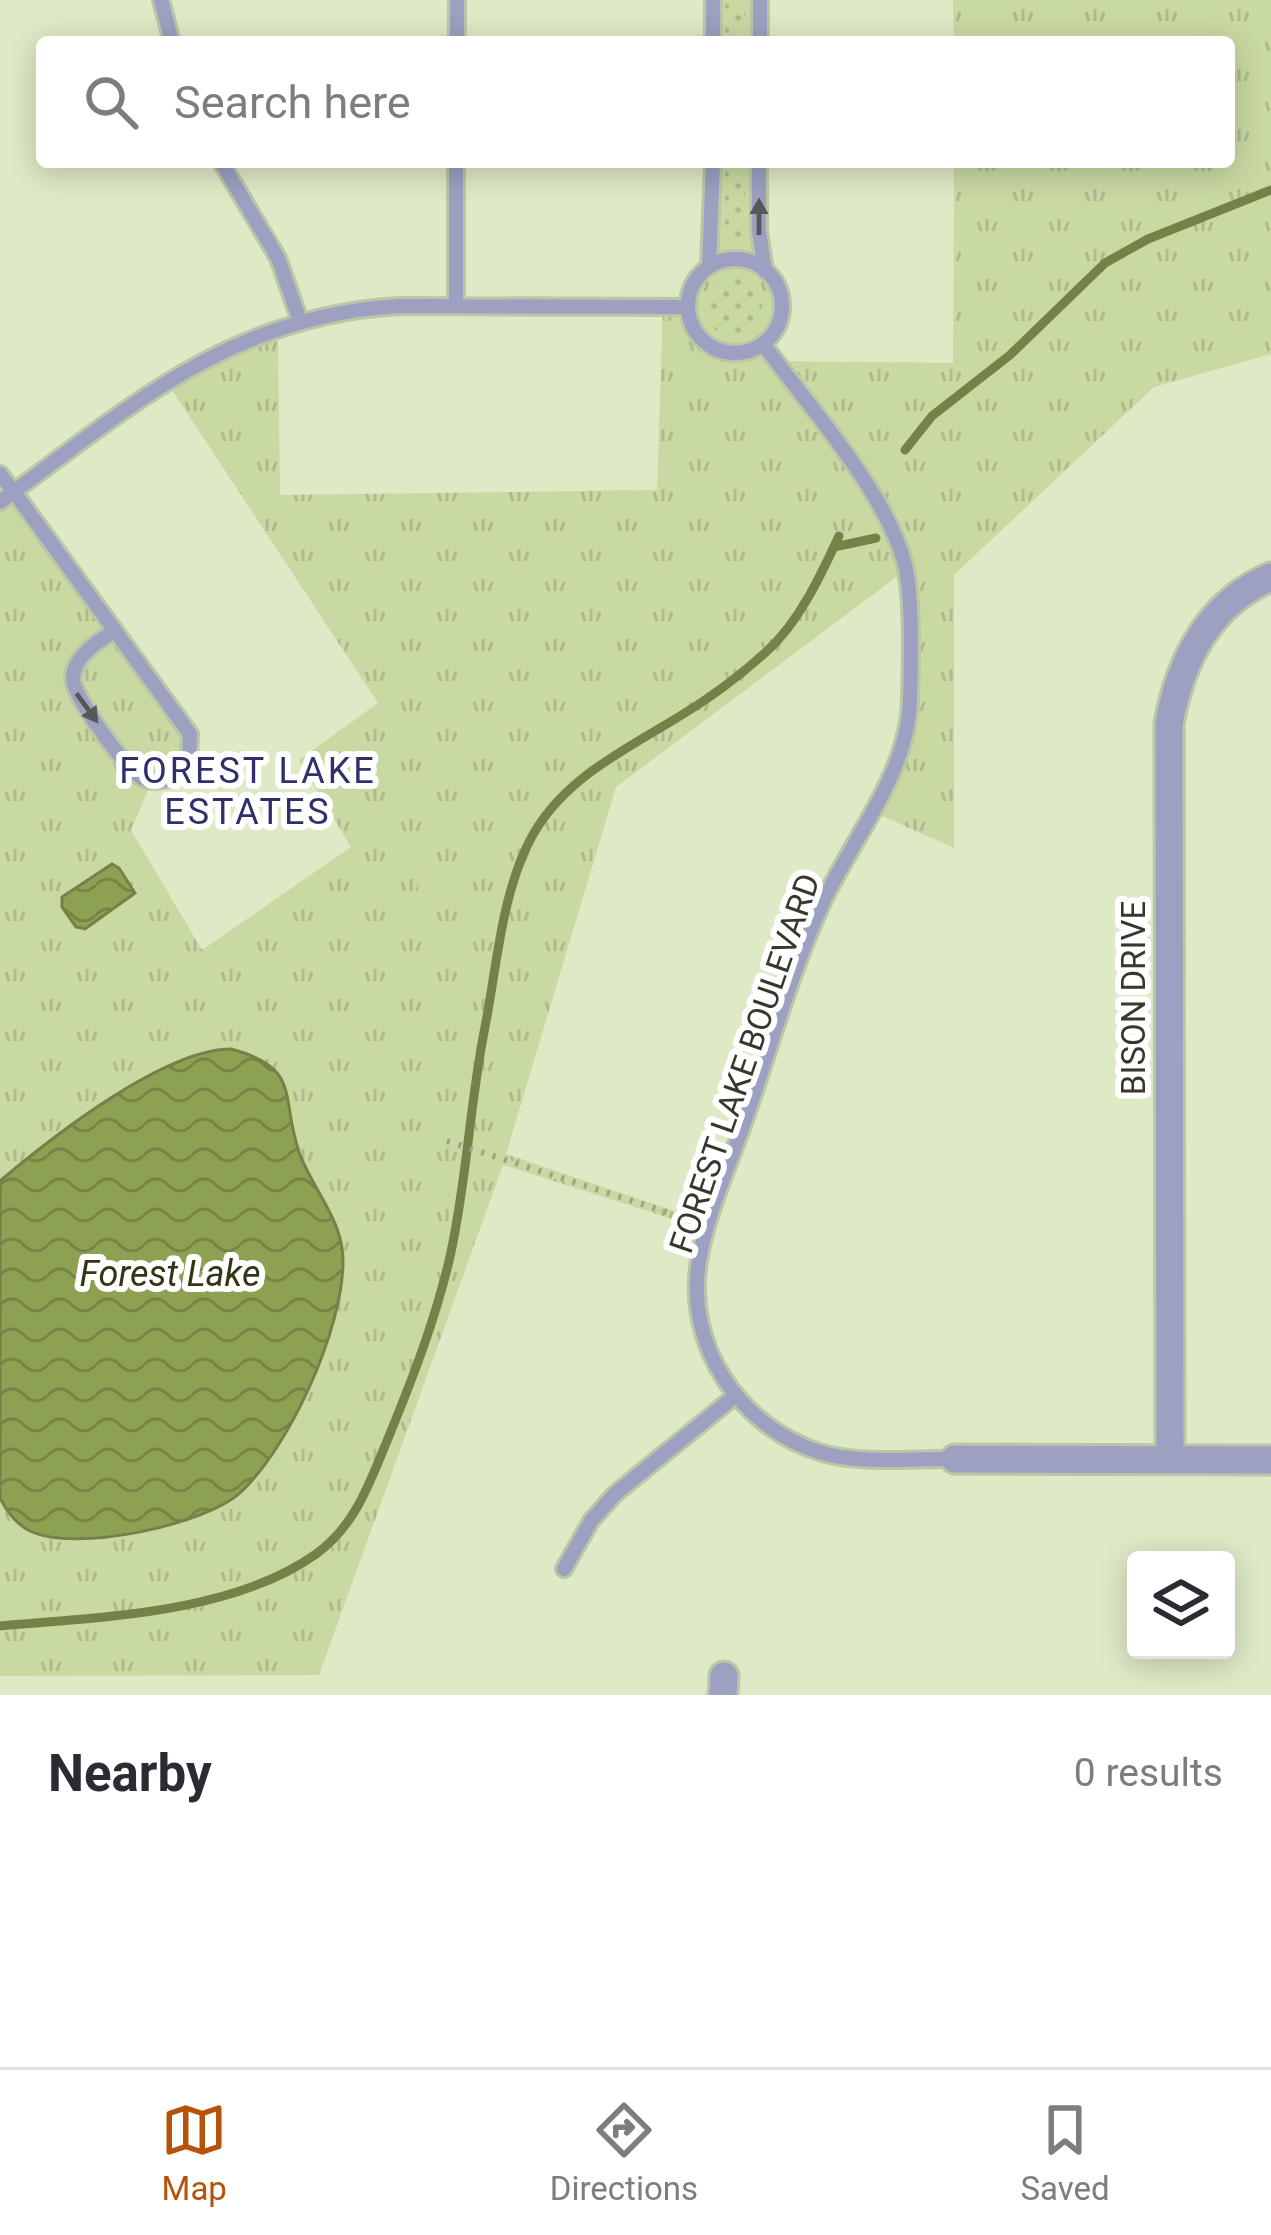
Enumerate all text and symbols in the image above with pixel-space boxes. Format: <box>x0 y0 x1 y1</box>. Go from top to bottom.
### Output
search box <box>36 36 1235 168</box>
icon: search <box>78 69 144 135</box>
text: Search here <box>174 76 411 129</box>
one-way arrow <box>749 197 769 235</box>
one-way arrow <box>75 692 98 724</box>
district label: FOREST LAKE ESTATES <box>119 750 377 833</box>
street label: FOREST LAKE BOULEVARD <box>661 868 828 1258</box>
street label: BISON DRIVE <box>1114 901 1153 1095</box>
water label: Forest Lake <box>80 1253 260 1295</box>
map controls <box>1127 1551 1235 1659</box>
button: layers <box>1127 1551 1235 1659</box>
text: Nearby <box>48 1744 212 1803</box>
text: 0 results <box>1074 1750 1223 1796</box>
tab: Map <box>161 2097 227 2208</box>
tab: Directions <box>550 2097 698 2208</box>
tab: Saved <box>1021 2097 1110 2208</box>

